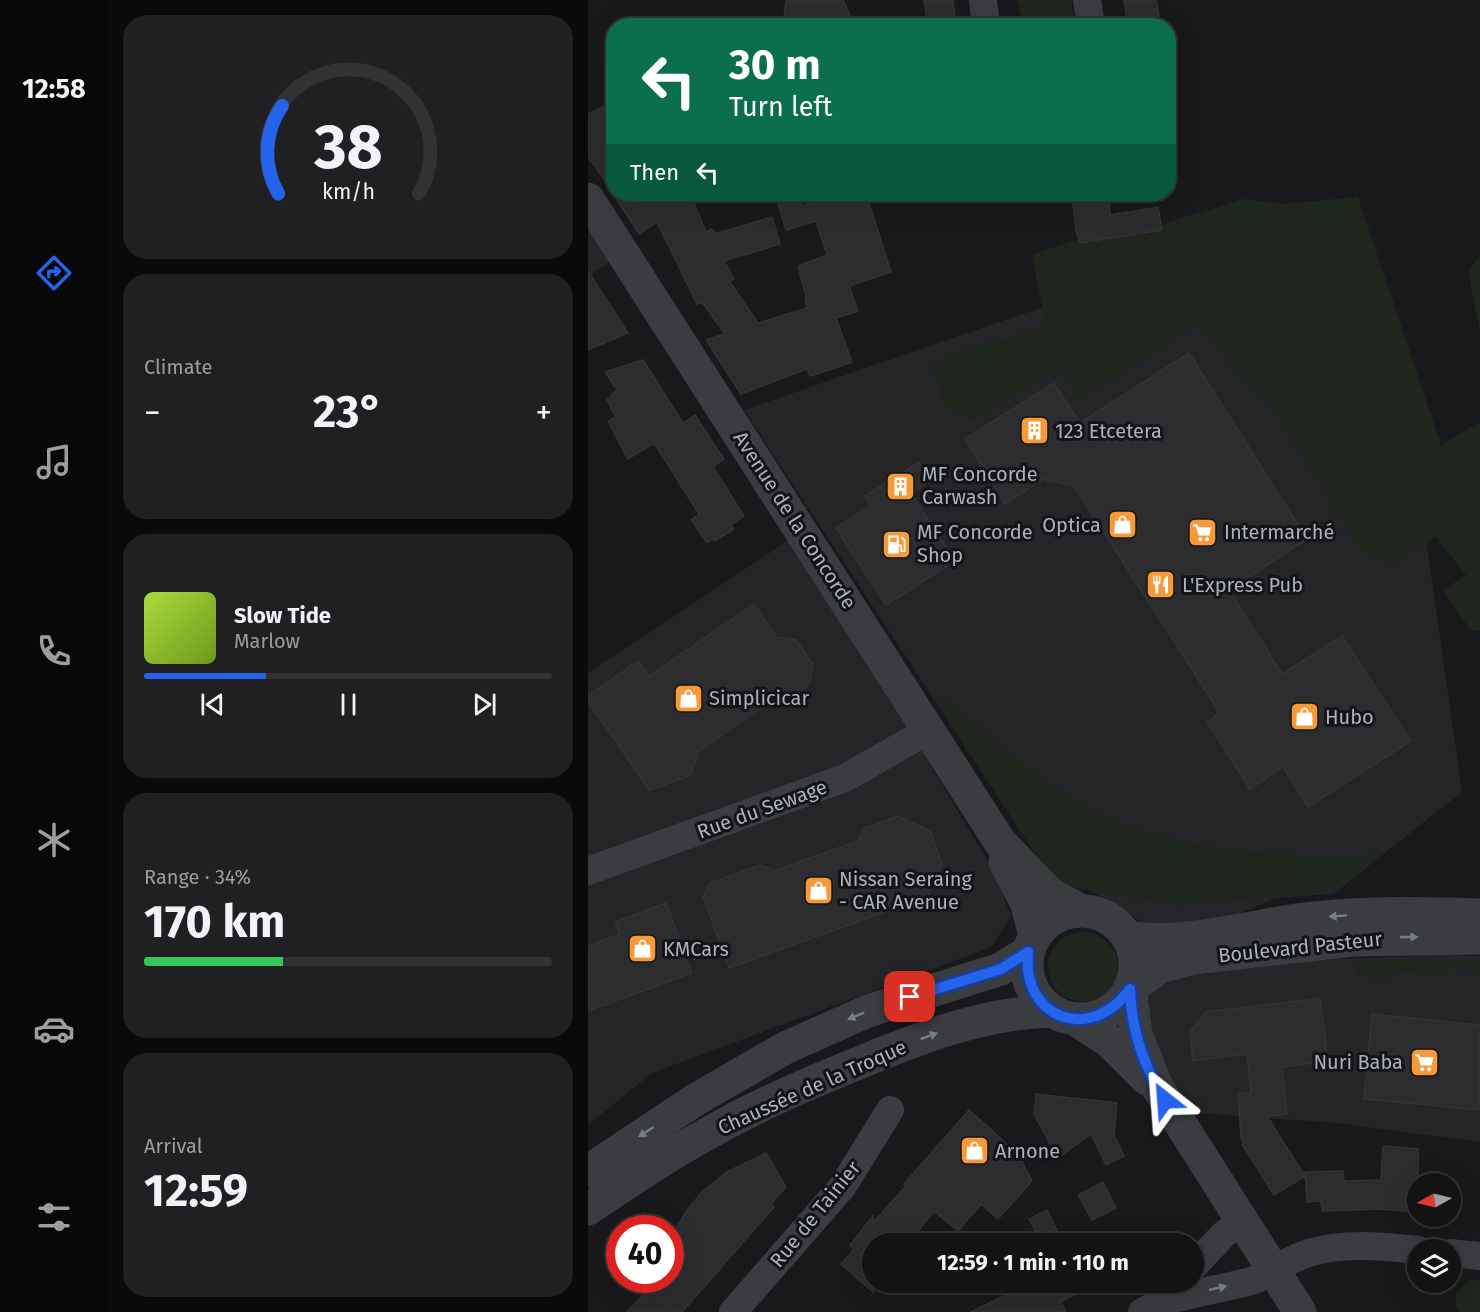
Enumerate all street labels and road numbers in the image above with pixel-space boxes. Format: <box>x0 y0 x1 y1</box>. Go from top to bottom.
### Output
street label: Avenue de la Concorde <box>729 427 861 613</box>
street label: Rue du Sewage <box>694 774 830 844</box>
street label: Boulevard Pasteur <box>1217 926 1383 968</box>
street label: Chaussée de la Troque <box>714 1035 910 1139</box>
street label: Rue de Tainier <box>765 1156 865 1272</box>

